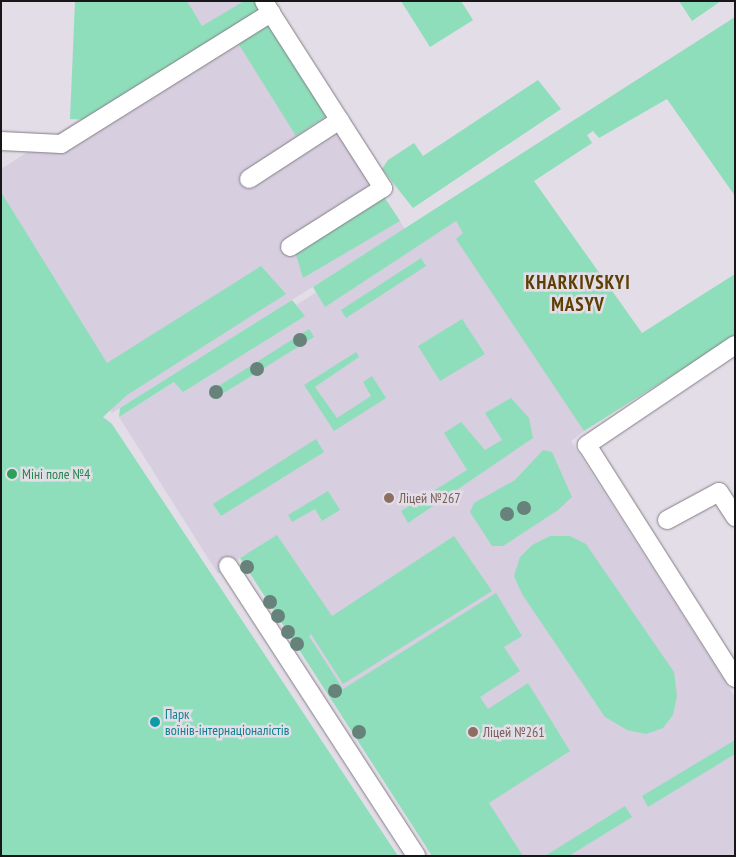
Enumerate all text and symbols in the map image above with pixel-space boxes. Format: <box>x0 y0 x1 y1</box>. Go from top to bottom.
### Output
district label: KHARKIVSKYI MASYV <box>524 272 632 316</box>
place label: Міні поле №4 <box>22 466 90 482</box>
marker: Міні поле №4 <box>6 468 18 480</box>
place label: Ліцей №267 <box>399 490 461 506</box>
marker: Ліцей №267 <box>383 492 395 504</box>
place label: Парк воїнів-інтернаціоналістів <box>165 706 289 739</box>
marker: Парк воїнів-інтернаціоналістів <box>149 716 161 728</box>
place label: Ліцей №261 <box>483 724 545 740</box>
marker: Ліцей №261 <box>467 726 479 738</box>

